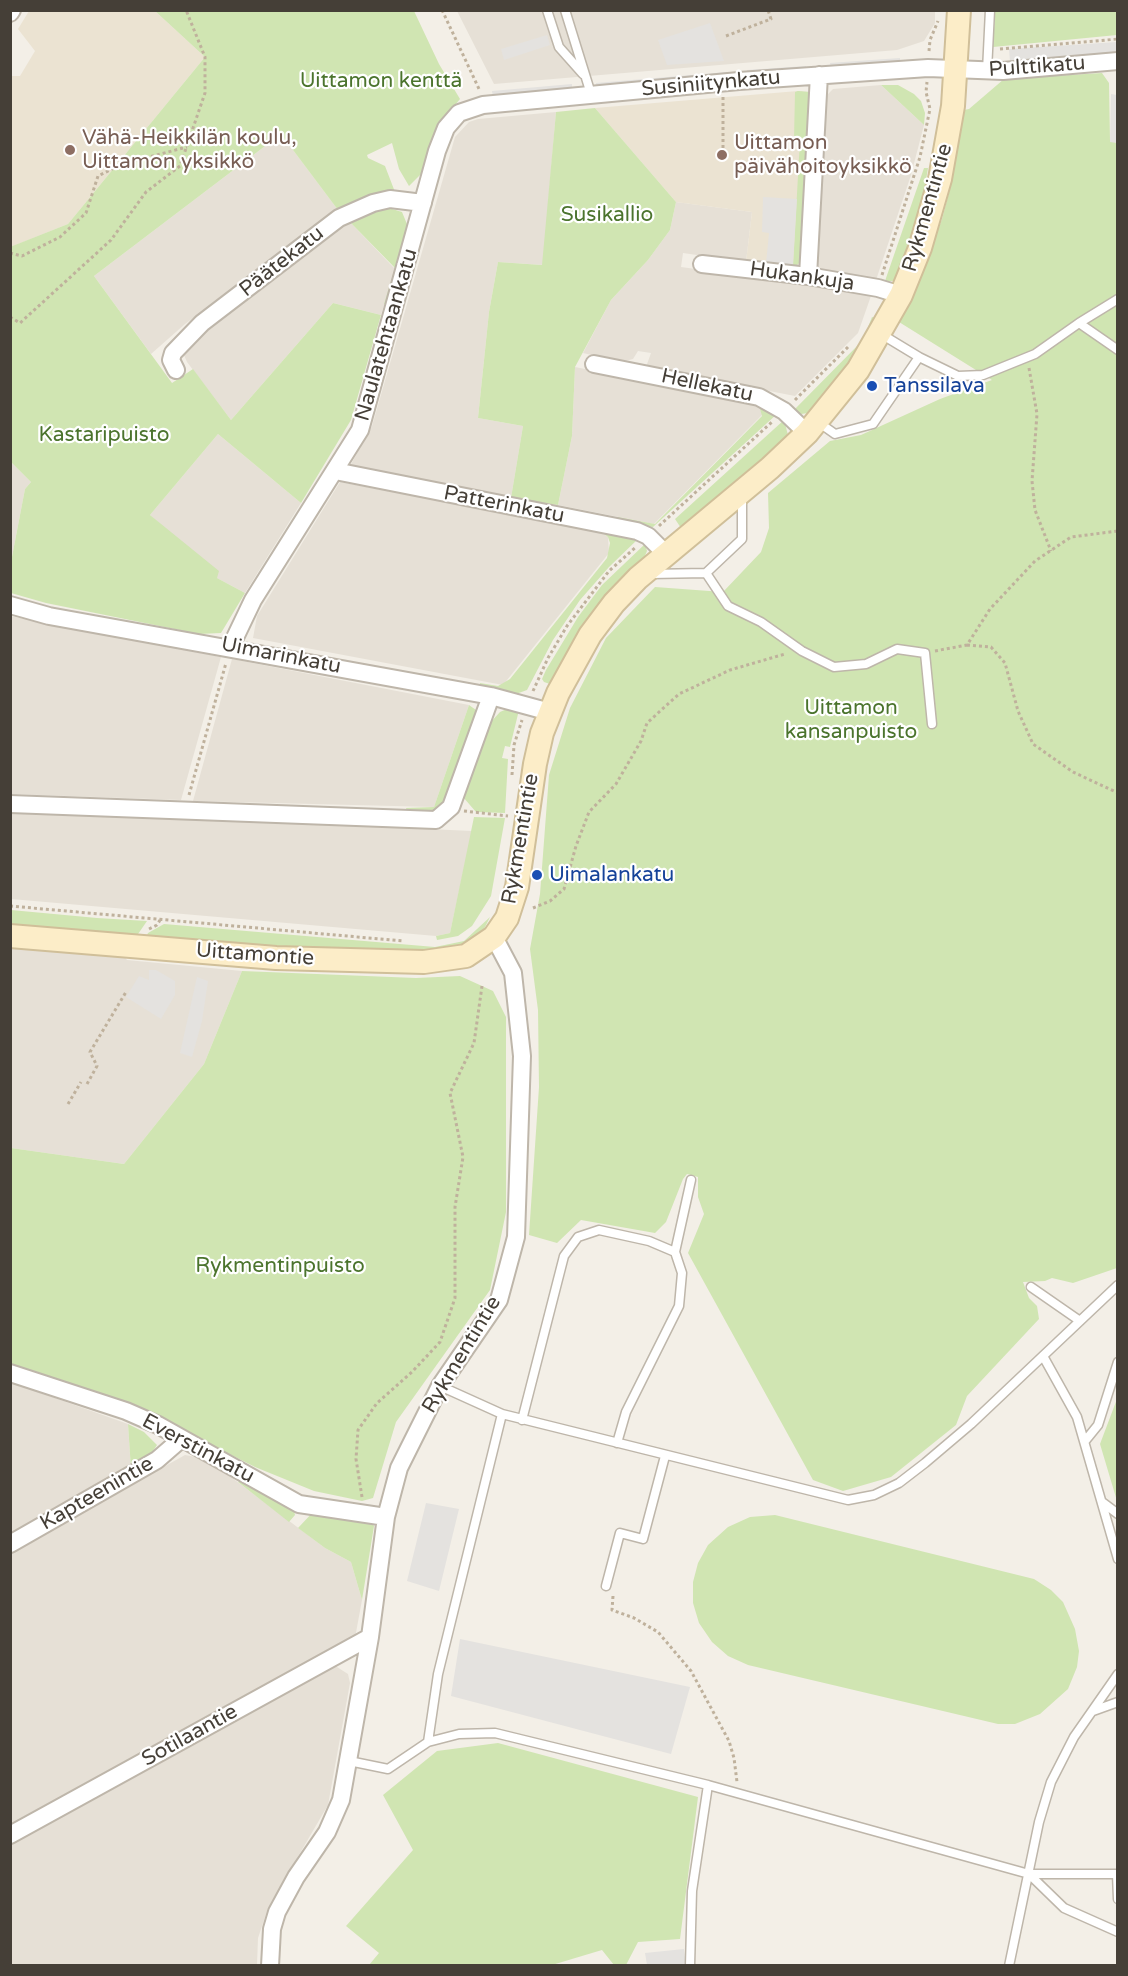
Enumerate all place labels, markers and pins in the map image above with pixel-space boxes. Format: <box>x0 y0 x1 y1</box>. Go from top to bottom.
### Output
place label: Vähä-Heikkilän koulu, Uittamon yksikkö <box>82 125 297 175</box>
place label: Uittamon päivähoitoyksikkö <box>734 130 912 180</box>
marker: Vähä-Heikkilän koulu, Uittamon yksikkö <box>63 143 77 157</box>
marker: Uittamon päivähoitoyksikkö <box>715 148 729 162</box>
place label: Tanssilava <box>884 373 985 399</box>
marker: Tanssilava <box>865 379 879 393</box>
place label: Uimalankatu <box>549 862 674 888</box>
marker: Uimalankatu <box>530 868 544 882</box>

